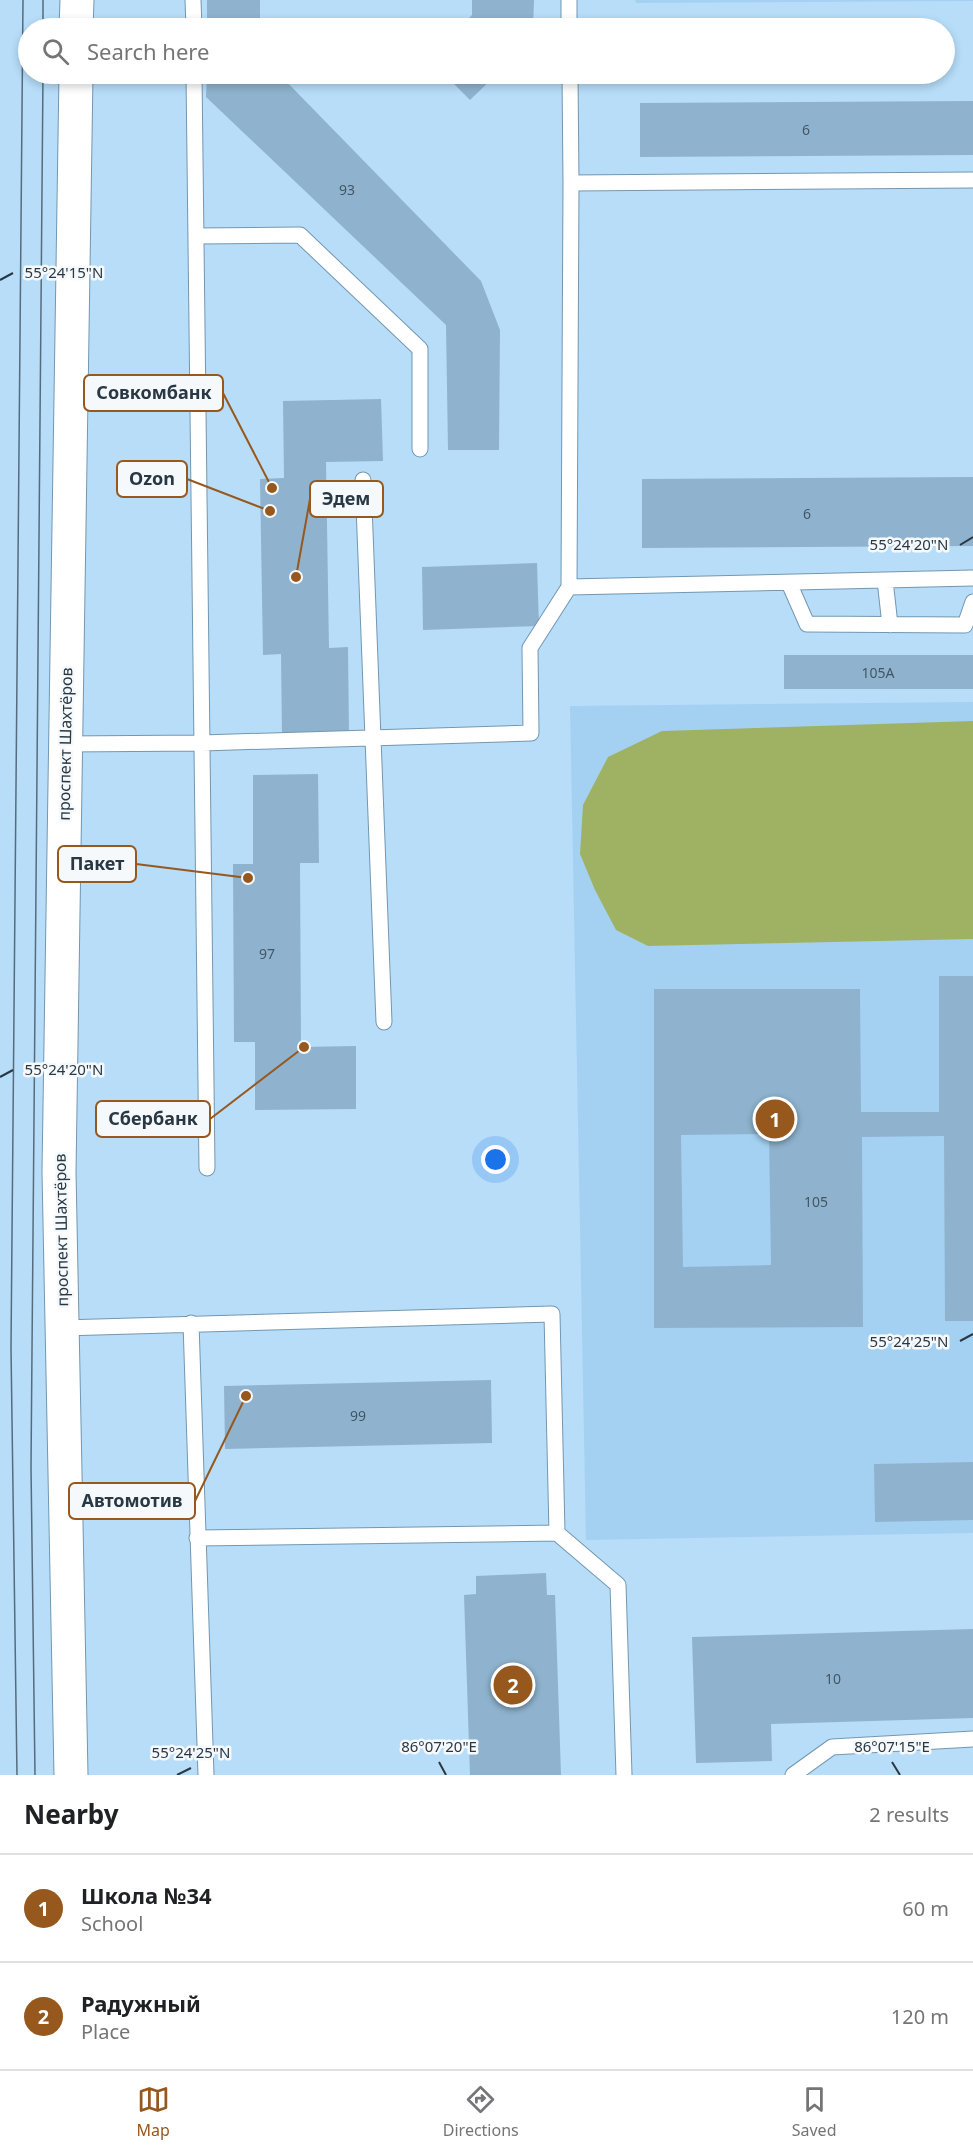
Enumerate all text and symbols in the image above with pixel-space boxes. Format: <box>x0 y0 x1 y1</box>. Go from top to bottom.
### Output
search box <box>18 18 955 84</box>
icon: search <box>39 35 72 68</box>
text: Search here <box>87 36 209 66</box>
house number: 6 <box>802 120 810 139</box>
house number: 93 <box>339 180 355 199</box>
text: 55°24'15"N <box>25 262 103 282</box>
callout: Совкомбанк <box>84 375 223 411</box>
text: Совкомбанк <box>96 380 212 404</box>
callout: Ozon <box>117 461 187 497</box>
text: Ozon <box>129 466 175 490</box>
callout: Эдем <box>310 481 383 517</box>
text: Эдем <box>322 486 370 510</box>
house number: 6 <box>803 504 811 523</box>
text: 55°24'20"N <box>870 534 948 554</box>
house number: 105А <box>862 663 895 682</box>
street label: проспект Шахтёров <box>53 667 77 821</box>
callout: Пакет <box>58 846 136 882</box>
text: Пакет <box>70 851 124 875</box>
house number: 97 <box>259 944 275 963</box>
text: 55°24'20"N <box>25 1059 103 1079</box>
pin: 1 <box>756 1096 794 1142</box>
callout: Сбербанк <box>96 1101 210 1137</box>
text: Сбербанк <box>108 1106 198 1130</box>
your location <box>481 1145 510 1174</box>
street label: проспект Шахтёров <box>49 1153 73 1307</box>
house number: 105 <box>804 1192 828 1211</box>
text: 55°24'25"N <box>870 1331 948 1351</box>
house number: 99 <box>350 1406 366 1425</box>
callout: Автомотив <box>69 1483 195 1519</box>
text: Автомотив <box>81 1488 183 1512</box>
pin: 2 <box>494 1662 532 1708</box>
house number: 10 <box>825 1669 841 1688</box>
text: 86°07'20"E <box>401 1736 477 1756</box>
text: 86°07'15"E <box>854 1736 930 1756</box>
text: 55°24'25"N <box>152 1742 230 1762</box>
text: Nearby <box>24 1796 119 1832</box>
text: 2 results <box>869 1801 949 1828</box>
text: Школа №34 <box>81 1880 212 1910</box>
text: 1 <box>38 1895 49 1922</box>
text: 60 m <box>902 1895 949 1922</box>
text: School <box>81 1910 143 1937</box>
text: Радужный <box>81 1988 201 2018</box>
text: 2 <box>38 2003 49 2030</box>
text: 120 m <box>891 2003 949 2030</box>
text: Place <box>81 2018 130 2045</box>
tab: Map <box>136 2083 170 2141</box>
tab: Directions <box>443 2083 519 2141</box>
tab: Saved <box>792 2083 836 2141</box>

